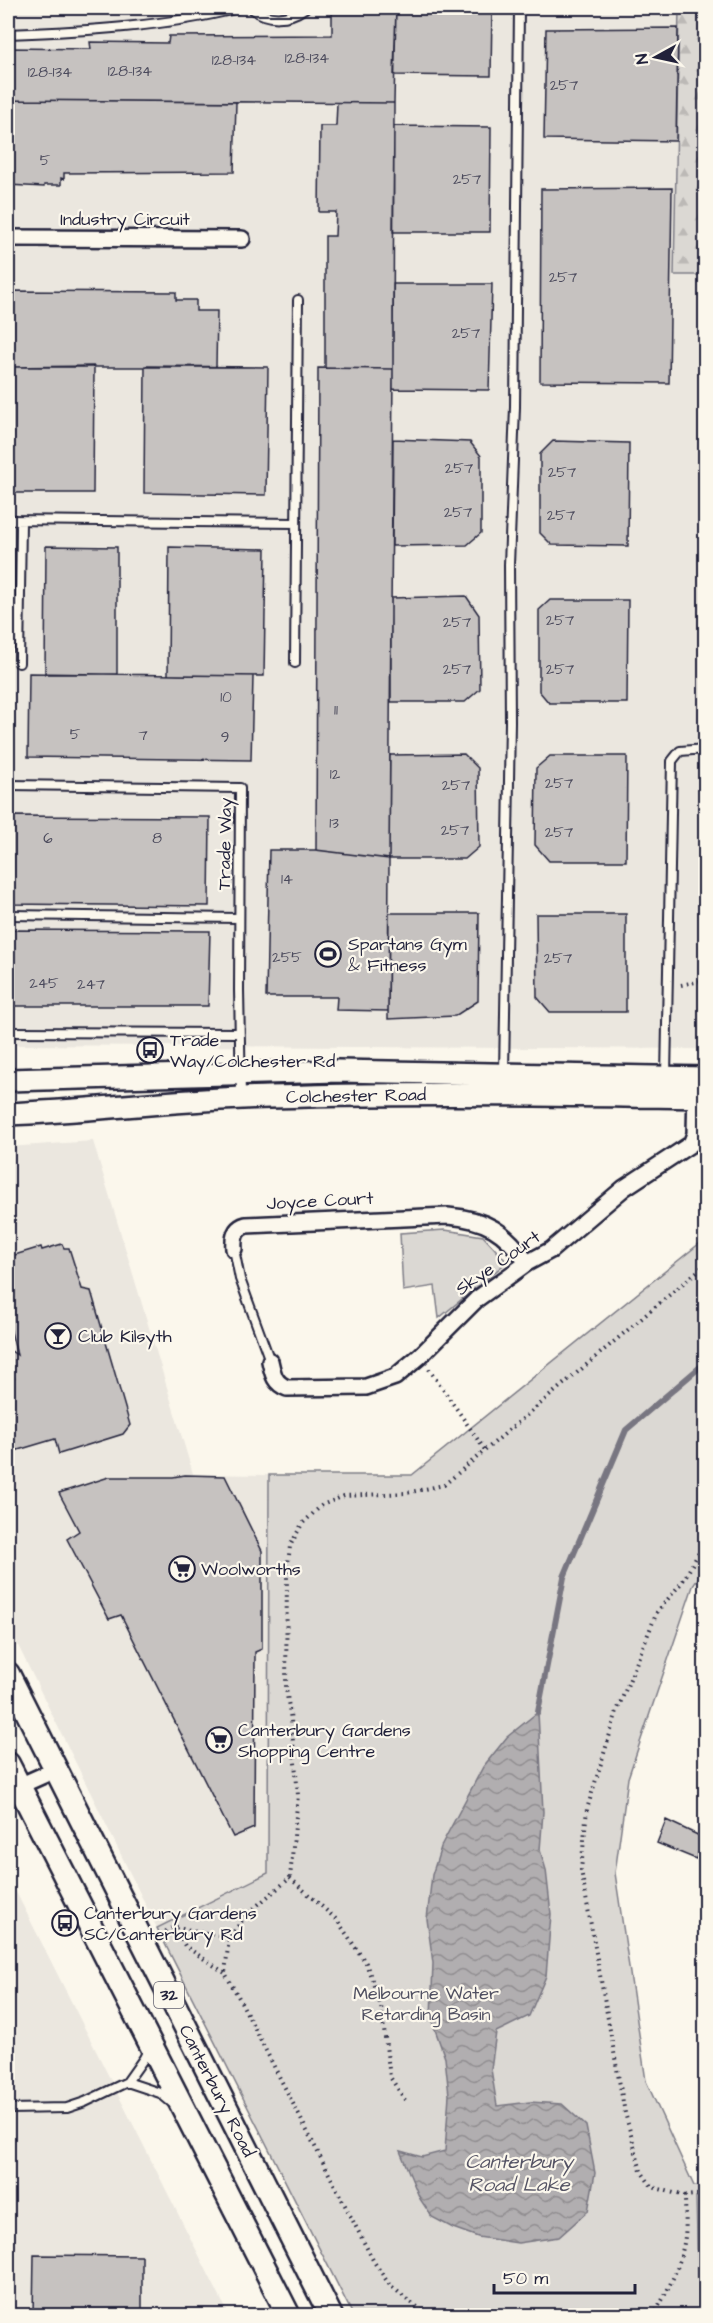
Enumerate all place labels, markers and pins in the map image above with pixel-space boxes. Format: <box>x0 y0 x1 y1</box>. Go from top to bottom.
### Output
place label: Spartans Gym & Fitness <box>348 932 467 978</box>
sports icon: Spartans Gym & Fitness <box>313 939 343 969</box>
place label: Trade Way/Colchester Rd <box>170 1028 335 1075</box>
bus stop icon: Trade Way/Colchester Rd <box>135 1035 165 1065</box>
bar icon: Club Kilsyth <box>43 1321 73 1351</box>
place label: Club Kilsyth <box>78 1324 172 1350</box>
supermarket icon: Woolworths <box>167 1554 197 1584</box>
place label: Woolworths <box>201 1557 301 1582</box>
place label: Canterbury Gardens Shopping Centre <box>238 1718 411 1765</box>
supermarket icon: Canterbury Gardens Shopping Centre <box>204 1725 234 1755</box>
place label: Canterbury Gardens SC/Canterbury Rd <box>84 1901 257 1948</box>
bus stop icon: Canterbury Gardens SC/Canterbury Rd <box>50 1908 80 1938</box>

